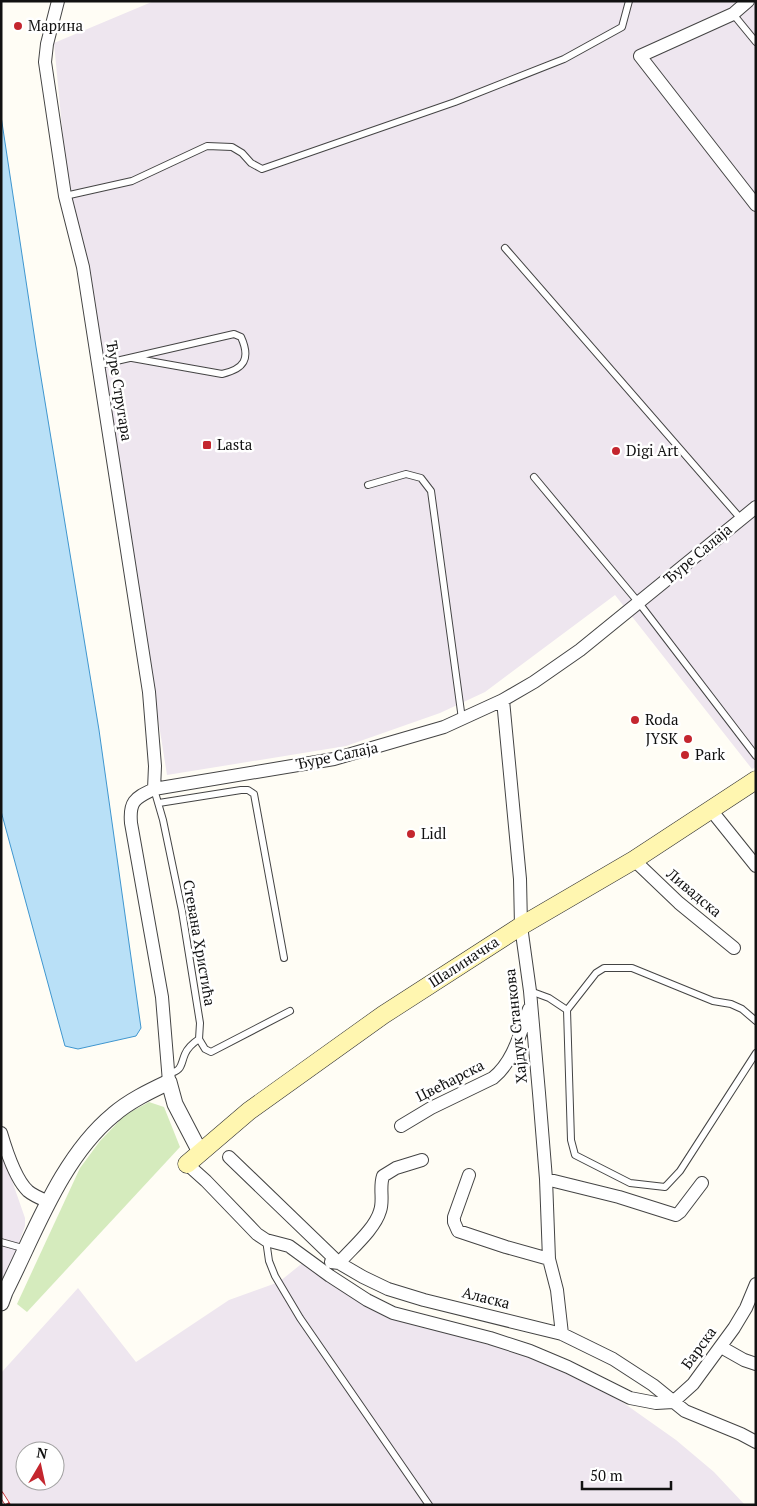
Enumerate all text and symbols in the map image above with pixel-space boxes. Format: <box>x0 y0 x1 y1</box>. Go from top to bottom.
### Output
place label: Марина <box>28 15 83 35</box>
marker: Марина <box>12 20 24 32</box>
street label: Ђуре Стругара <box>102 339 138 443</box>
place label: Lasta <box>217 434 253 454</box>
marker: Lasta <box>201 439 213 451</box>
place label: Digi Art <box>626 440 679 460</box>
marker: Digi Art <box>610 445 622 457</box>
street label: Ђуре Салаја <box>659 519 736 588</box>
place label: Roda <box>645 709 679 729</box>
marker: Roda <box>629 714 641 726</box>
place label: JYSK <box>645 728 678 748</box>
marker: JYSK <box>682 733 694 745</box>
street label: Ђуре Салаја <box>294 736 380 773</box>
place label: Park <box>695 744 725 764</box>
marker: Park <box>679 749 691 761</box>
place label: Lidl <box>421 823 447 843</box>
marker: Lidl <box>405 828 417 840</box>
street label: Ливадска <box>662 863 727 921</box>
street label: Стевана Христића <box>179 878 221 1008</box>
street label: Шалиначка <box>425 931 503 991</box>
street label: Хајдук Станкова <box>499 967 531 1084</box>
street label: Цвећарска <box>412 1054 487 1106</box>
street label: Аласка <box>460 1281 513 1313</box>
street label: Барска <box>676 1322 721 1373</box>
north arrow <box>15 1441 65 1491</box>
text: N <box>35 1442 49 1463</box>
scale bar <box>582 1458 671 1490</box>
text: 50 m <box>590 1465 623 1485</box>

